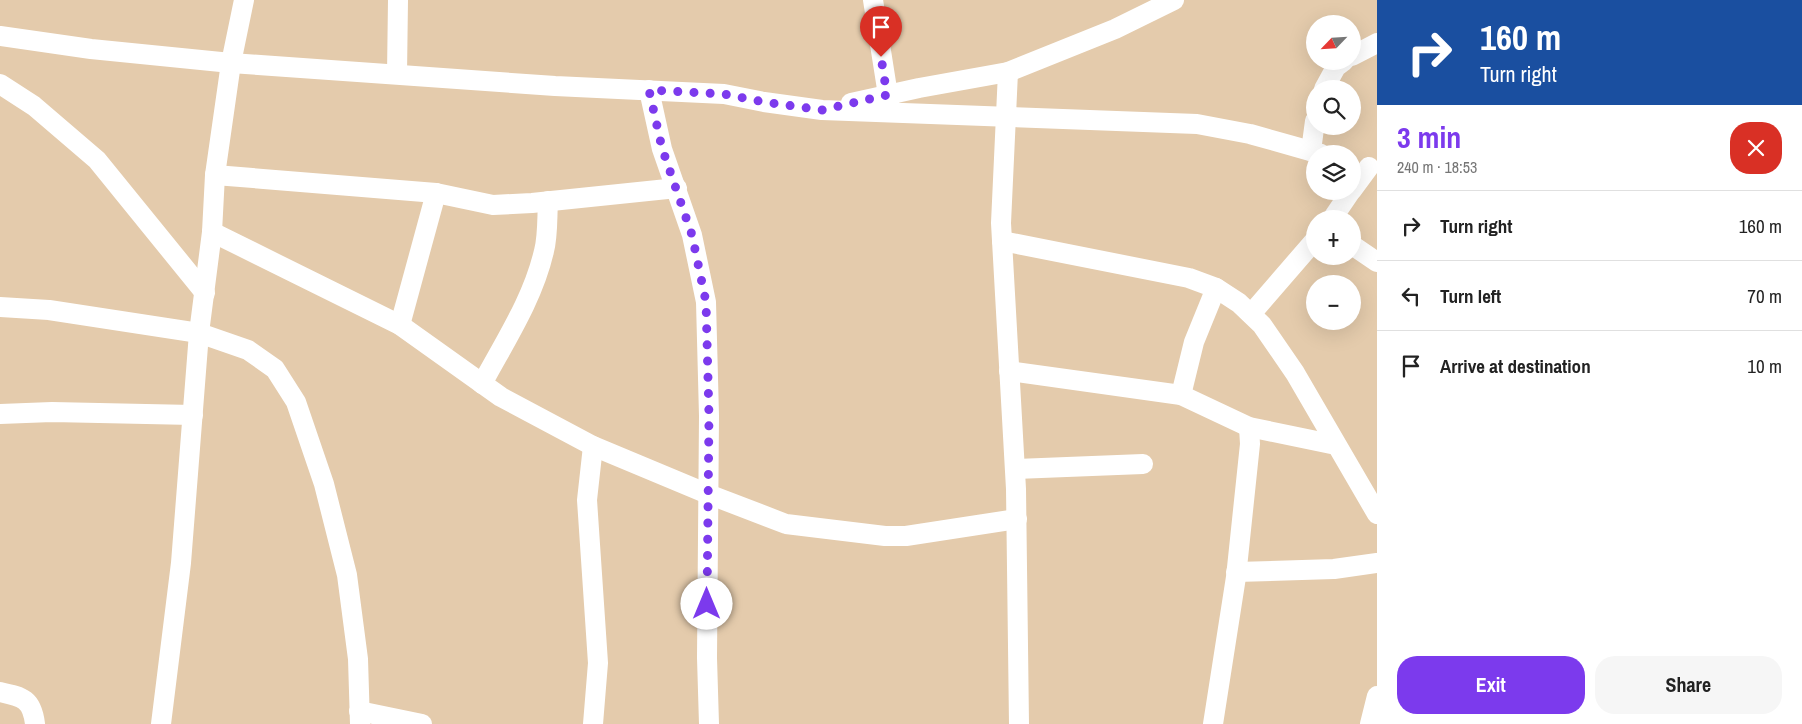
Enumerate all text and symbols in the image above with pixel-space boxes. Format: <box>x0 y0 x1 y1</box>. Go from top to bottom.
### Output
pin <box>860 6 902 57</box>
icon: arrive <box>867 13 895 41</box>
text: 160 m <box>1480 14 1561 61</box>
north arrow <box>1306 15 1361 70</box>
map controls <box>1306 15 1361 330</box>
icon: right <box>1397 20 1462 85</box>
text: Turn right <box>1480 59 1557 89</box>
button: search <box>1306 80 1361 135</box>
text: 3 min <box>1397 117 1461 157</box>
button: close <box>1730 122 1782 174</box>
button: layers <box>1306 145 1361 200</box>
text: 240 m · 18:53 <box>1397 156 1477 178</box>
button: + <box>1306 210 1361 265</box>
icon: right <box>1397 212 1425 240</box>
text: Turn right <box>1440 213 1512 239</box>
text: 160 m <box>1739 213 1782 239</box>
button: − <box>1306 275 1361 330</box>
icon: left <box>1397 282 1425 310</box>
text: Turn left <box>1440 283 1501 309</box>
text: 70 m <box>1747 283 1782 309</box>
icon: arrive <box>1397 352 1425 380</box>
text: Arrive at destination <box>1440 353 1591 379</box>
text: 10 m <box>1747 353 1782 379</box>
position arrow <box>680 577 732 629</box>
button: Exit <box>1397 656 1585 714</box>
button: Share <box>1595 656 1782 714</box>

